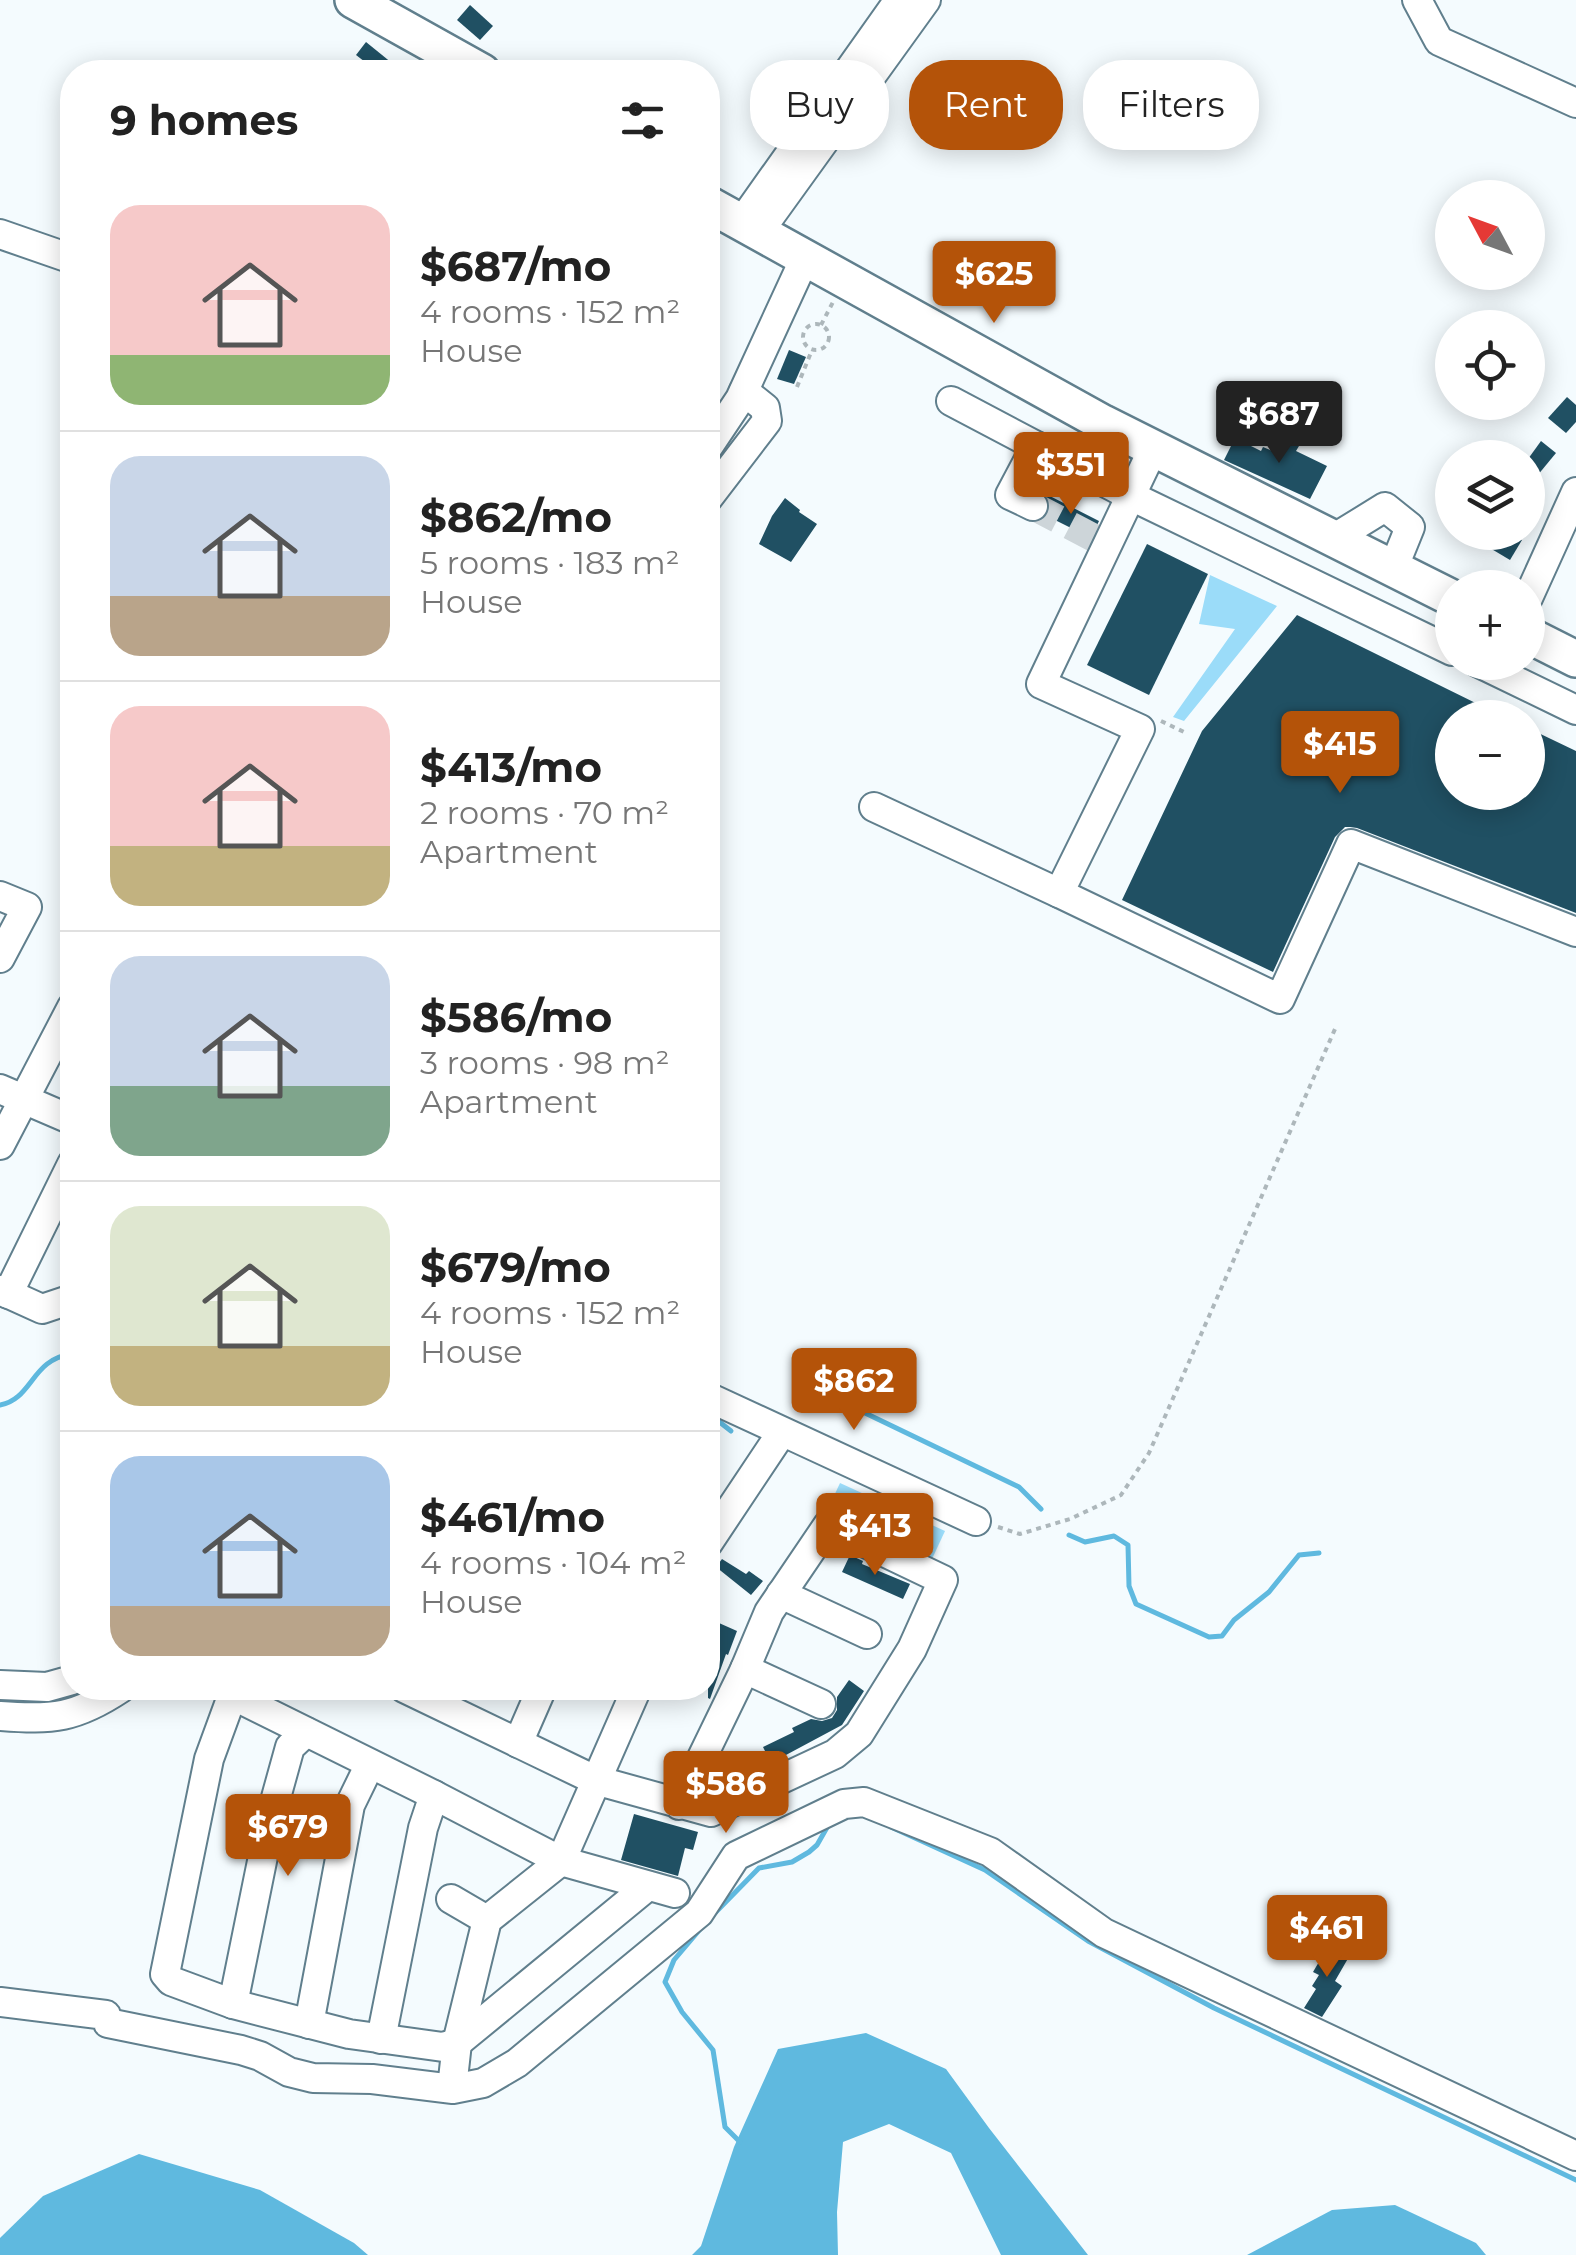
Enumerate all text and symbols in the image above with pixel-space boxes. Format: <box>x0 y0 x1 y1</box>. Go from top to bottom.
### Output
chip: Buy <box>750 60 889 150</box>
chip: Rent <box>909 60 1063 150</box>
chip: Filters <box>1083 60 1259 150</box>
icon: filters <box>615 93 670 148</box>
text: 9 homes <box>110 94 298 146</box>
north arrow <box>1435 180 1545 290</box>
map controls <box>1435 180 1545 810</box>
text: $687/mo <box>420 240 611 292</box>
pin: $625 <box>935 241 1053 326</box>
icon: home <box>190 245 310 365</box>
text: $625 <box>955 254 1033 293</box>
text: 4 rooms · 152 m² <box>420 292 680 331</box>
button: locate <box>1435 310 1545 420</box>
text: House <box>420 331 523 370</box>
pin: $687 <box>1220 381 1338 466</box>
text: $687 <box>1238 394 1320 433</box>
pin: $351 <box>1012 432 1130 517</box>
button: layers <box>1435 440 1545 550</box>
text: $351 <box>1036 445 1106 484</box>
text: $862/mo <box>420 491 612 543</box>
icon: home <box>190 496 310 616</box>
text: 5 rooms · 183 m² <box>420 543 680 582</box>
button: + <box>1435 570 1545 680</box>
text: House <box>420 582 523 621</box>
button: − <box>1435 700 1545 810</box>
pin: $415 <box>1281 711 1399 796</box>
text: $415 <box>1303 724 1377 763</box>
text: $413/mo <box>420 741 602 793</box>
icon: home <box>190 746 310 866</box>
text: 2 rooms · 70 m² <box>420 793 669 832</box>
text: Apartment <box>420 832 598 871</box>
text: $586/mo <box>420 991 612 1043</box>
icon: home <box>190 996 310 1116</box>
text: 3 rooms · 98 m² <box>420 1043 669 1082</box>
text: Apartment <box>420 1082 598 1121</box>
text: $679/mo <box>420 1241 611 1293</box>
icon: home <box>190 1246 310 1366</box>
text: 4 rooms · 152 m² <box>420 1293 680 1332</box>
text: House <box>420 1332 523 1371</box>
pin: $862 <box>795 1348 913 1433</box>
text: $862 <box>814 1361 894 1400</box>
text: $461/mo <box>420 1491 605 1543</box>
pin: $413 <box>816 1493 934 1578</box>
icon: home <box>190 1496 310 1616</box>
text: $413 <box>838 1506 912 1545</box>
text: 4 rooms · 104 m² <box>420 1543 686 1582</box>
text: House <box>420 1582 523 1621</box>
pin: $586 <box>667 1751 785 1836</box>
text: $586 <box>686 1764 766 1803</box>
pin: $679 <box>229 1794 347 1879</box>
text: $679 <box>248 1807 328 1846</box>
pin: $461 <box>1268 1895 1386 1980</box>
text: $461 <box>1289 1908 1365 1947</box>

